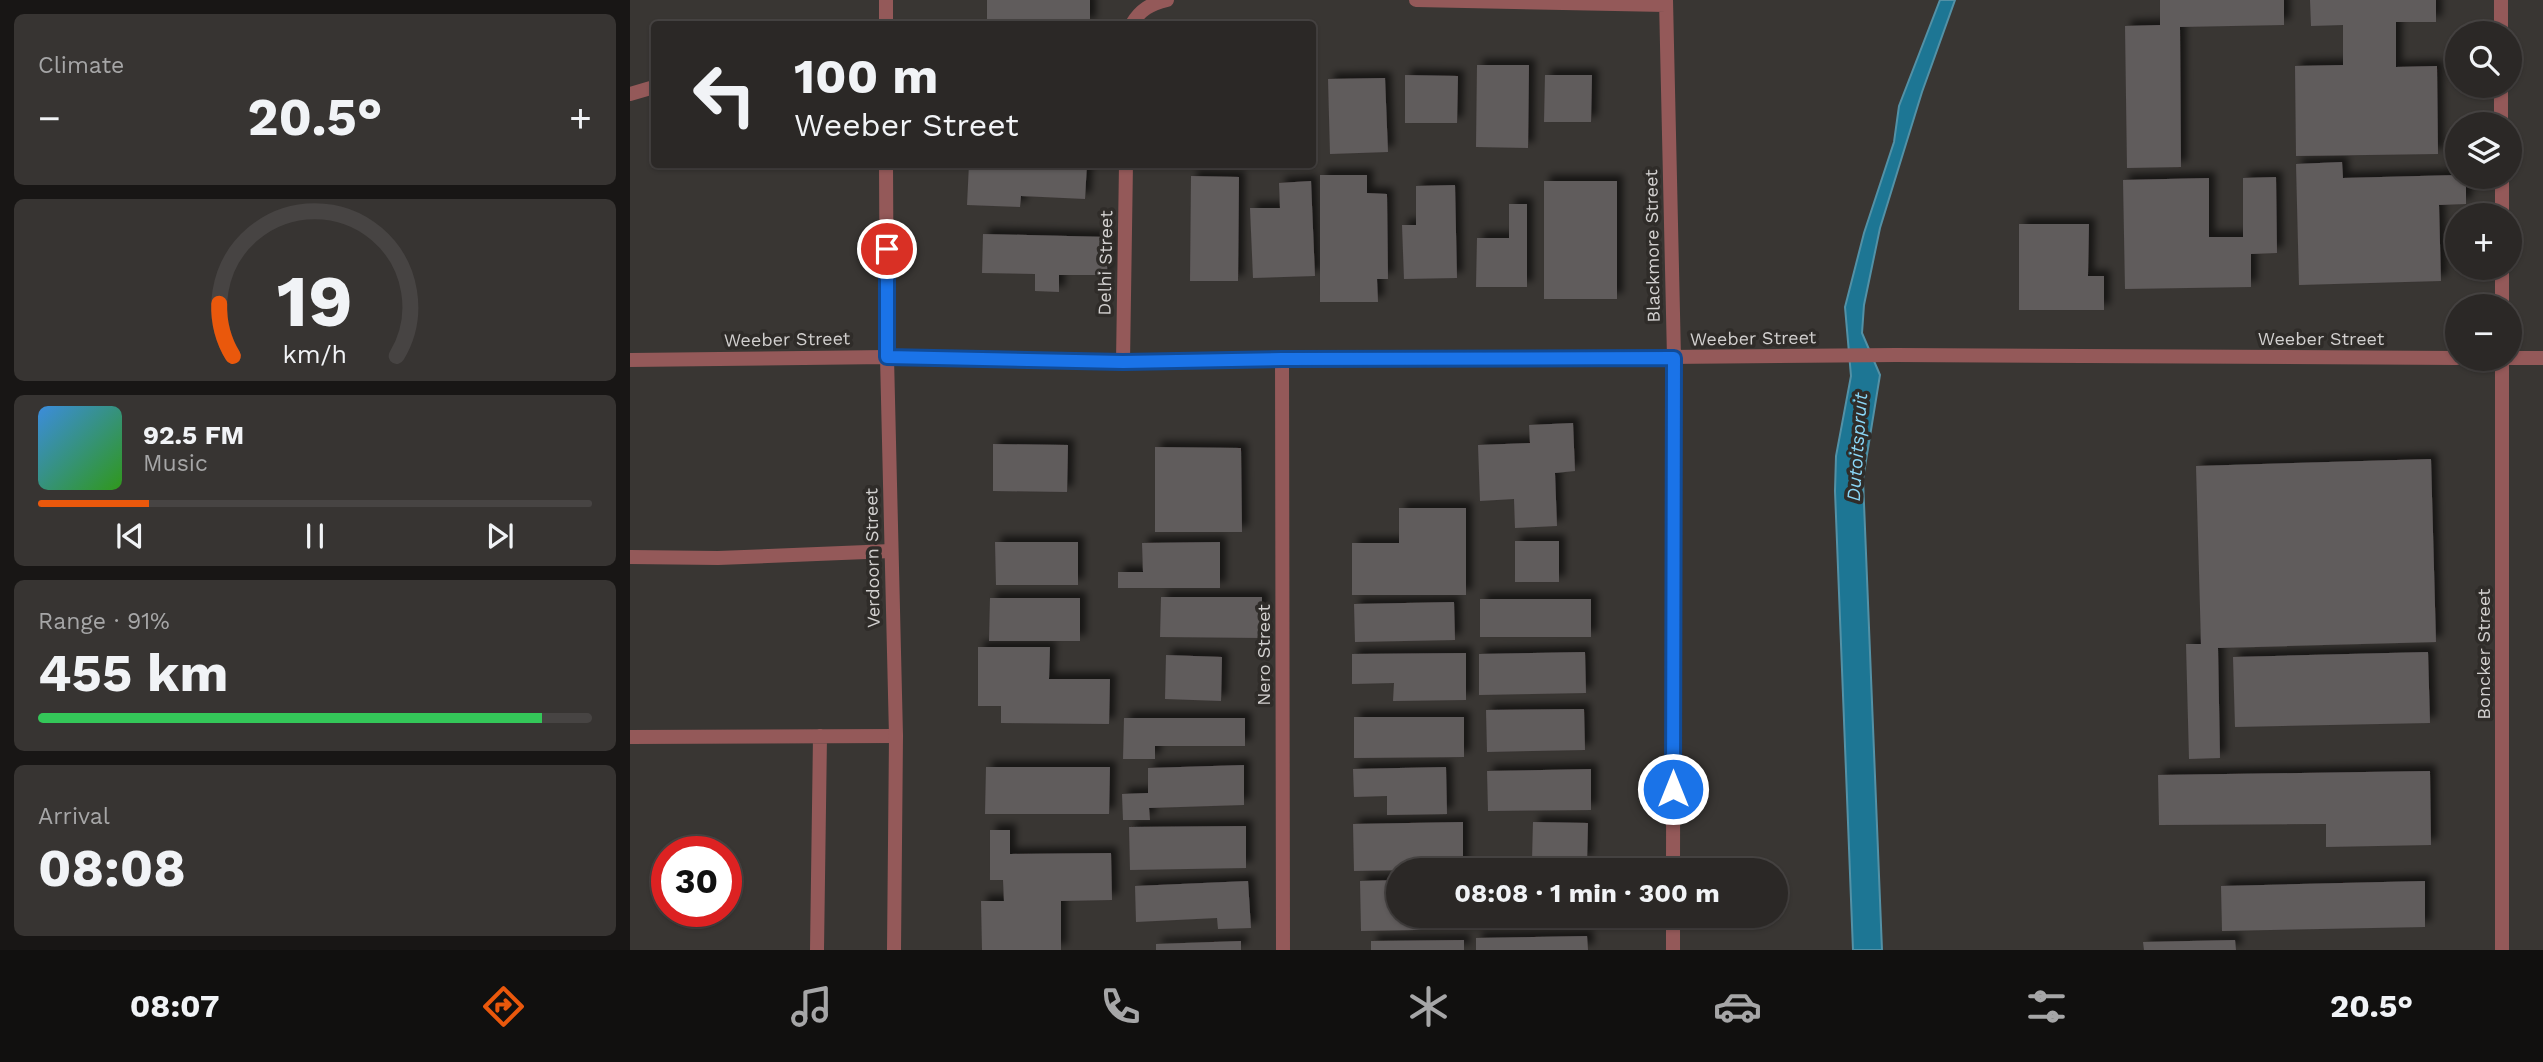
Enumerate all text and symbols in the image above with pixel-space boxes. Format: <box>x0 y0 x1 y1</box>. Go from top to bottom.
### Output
map controls <box>2445 21 2522 371</box>
button: search <box>2445 21 2522 98</box>
text: 100 m <box>794 47 938 105</box>
icon: left <box>679 49 770 140</box>
text: Climate <box>38 52 124 79</box>
text: 20.5° <box>247 87 383 148</box>
text: − <box>38 96 61 140</box>
text: + <box>569 96 592 140</box>
text: Weeber Street <box>794 106 1019 144</box>
button: layers <box>2445 112 2522 189</box>
street label: Blackmore Street <box>1640 169 1664 323</box>
button: + <box>2445 203 2522 280</box>
street label: Delhi Street <box>1094 210 1116 316</box>
pin <box>857 219 917 279</box>
icon: arrive <box>868 230 906 268</box>
text: 19 <box>277 258 353 344</box>
button: − <box>2445 294 2522 371</box>
street label: Weeber Street <box>1690 326 1817 350</box>
street label: Weeber Street <box>724 327 851 351</box>
street label: Weeber Street <box>2258 328 2385 349</box>
text: km/h <box>283 340 347 369</box>
water label: Dutoitspruit <box>1842 391 1872 502</box>
text: 92.5 FM <box>143 420 244 450</box>
text: Music <box>143 450 208 477</box>
street label: Verdoorn Street <box>860 487 884 628</box>
icon: previous <box>111 517 149 555</box>
icon: pause <box>296 517 334 555</box>
icon: next <box>481 517 519 555</box>
street label: Boncker Street <box>2473 588 2494 720</box>
street label: Nero Street <box>1253 604 1274 706</box>
text: Range · 91% <box>38 608 170 635</box>
text: 455 km <box>38 643 228 704</box>
position arrow <box>1636 752 1710 826</box>
text: Arrival <box>38 803 110 830</box>
speed limit sign: 30 <box>651 836 742 927</box>
text: 08:08 <box>38 838 186 899</box>
text: 08:08 · 1 min · 300 m <box>1454 878 1720 908</box>
icon: directions <box>479 982 528 1031</box>
icon: music <box>787 982 836 1031</box>
icon: phone <box>1096 982 1145 1031</box>
icon: climate <box>1404 982 1453 1031</box>
icon: car <box>1713 982 1762 1031</box>
icon: filters <box>2022 982 2071 1031</box>
text: 08:07 <box>130 987 219 1025</box>
text: 20.5° <box>2330 987 2413 1025</box>

